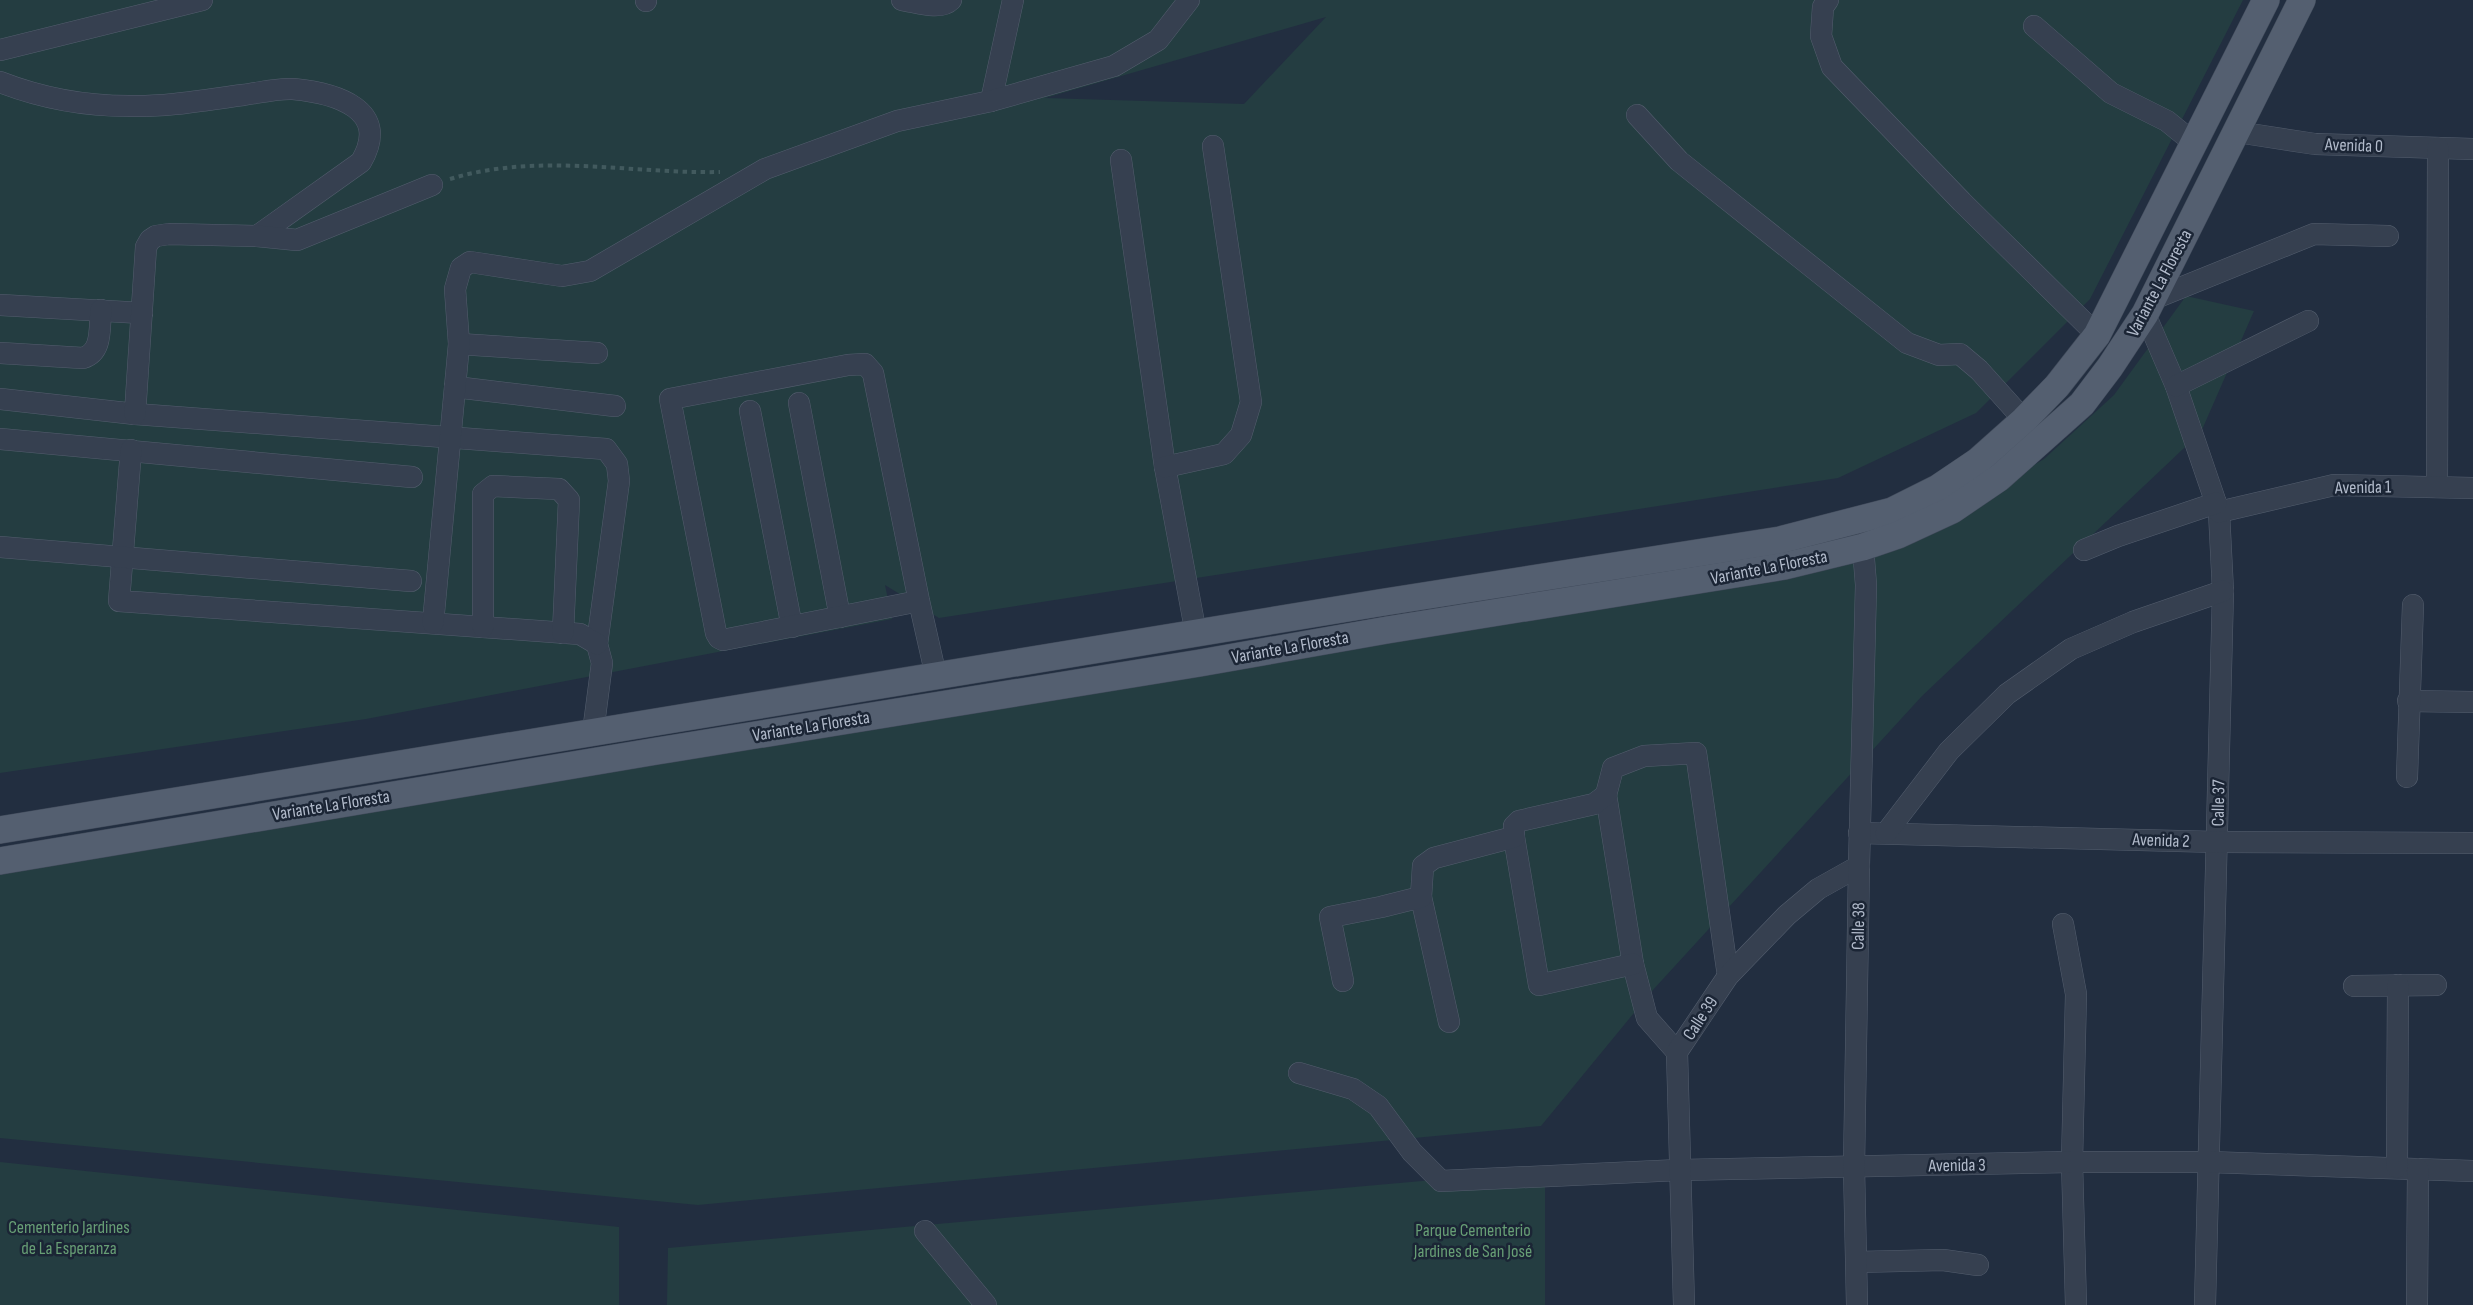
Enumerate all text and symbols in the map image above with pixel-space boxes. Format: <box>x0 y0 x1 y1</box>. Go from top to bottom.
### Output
street label: Avenida 0 <box>2324 134 2383 157</box>
street label: Variante La Floresta <box>2122 226 2196 340</box>
street label: Avenida 1 <box>2334 476 2392 499</box>
street label: Variante La Floresta <box>1709 546 1829 589</box>
street label: Variante La Floresta <box>1230 627 1350 668</box>
street label: Variante La Floresta <box>751 707 871 746</box>
street label: Calle 37 <box>2208 779 2229 827</box>
street label: Variante La Floresta <box>271 786 391 825</box>
street label: Avenida 2 <box>2131 829 2190 852</box>
street label: Calle 38 <box>1848 902 1869 950</box>
street label: Calle 39 <box>1679 993 1722 1044</box>
street label: Avenida 3 <box>1927 1155 1986 1177</box>
park label: Cementerio Jardines de La Esperanza <box>8 1217 130 1259</box>
park label: Parque Cementerio Jardines de San José <box>1413 1220 1532 1262</box>

